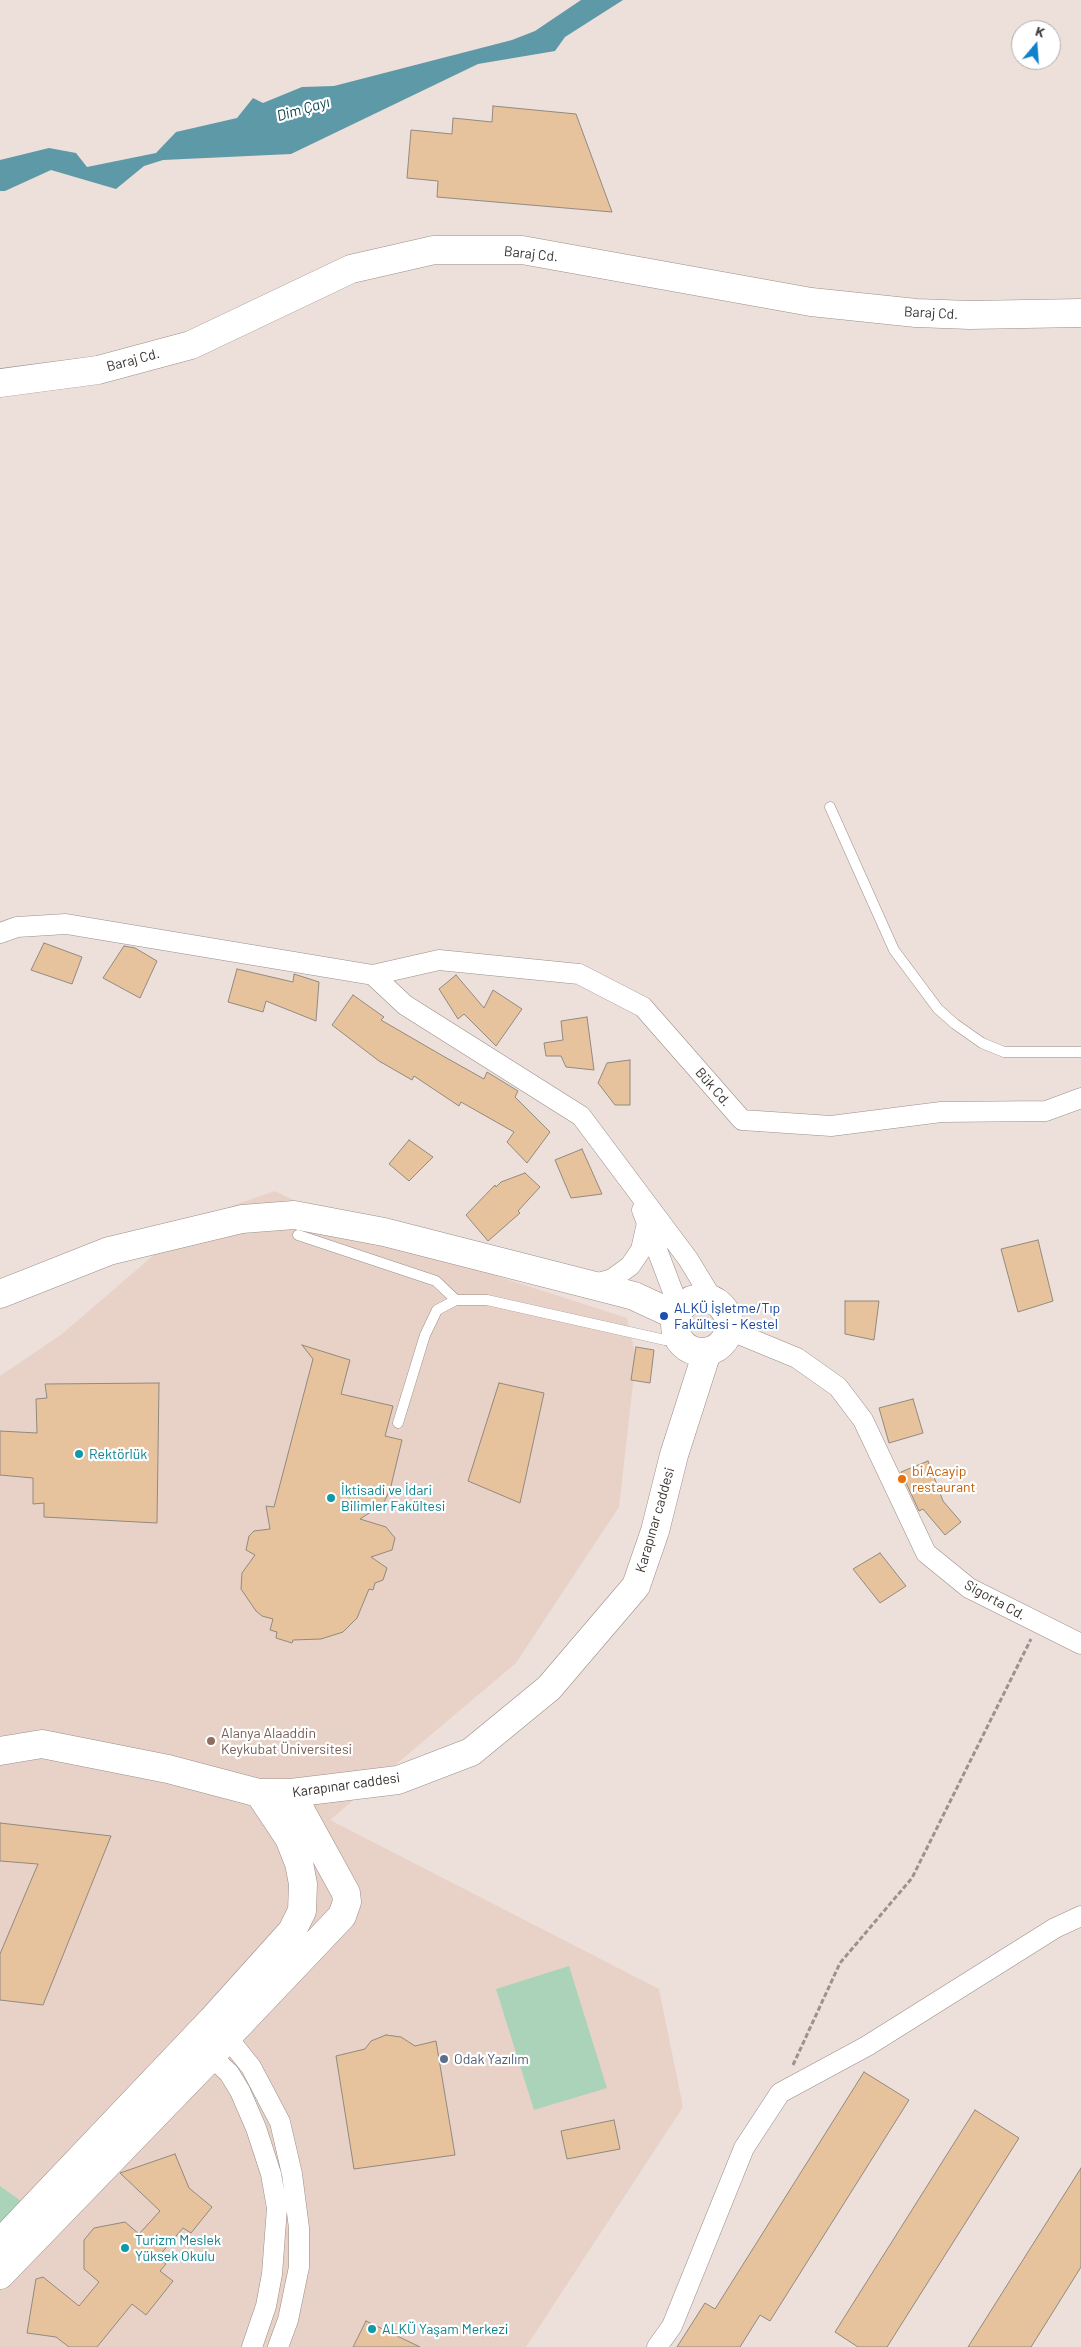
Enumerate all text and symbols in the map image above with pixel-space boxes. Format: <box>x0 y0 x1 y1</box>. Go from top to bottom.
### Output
north arrow <box>1011 20 1061 70</box>
text: K <box>1034 22 1047 41</box>
water label: Dim Çayı <box>275 93 331 125</box>
street label: Baraj Cd. <box>503 243 559 265</box>
street label: Baraj Cd. <box>903 303 959 323</box>
street label: Baraj Cd. <box>105 345 161 375</box>
street label: Bük Cd. <box>692 1064 734 1110</box>
place label: ALKÜ İşletme/Tıp Fakültesi - Kestel <box>674 1300 780 1332</box>
marker: ALKÜ İşletme/Tıp Fakültesi - Kestel <box>658 1310 670 1322</box>
place label: Rektörlük <box>89 1446 147 1462</box>
marker: Rektörlük <box>73 1448 85 1460</box>
place label: bi Acayip restaurant <box>912 1463 976 1495</box>
street label: Karapınar caddesi <box>632 1465 678 1575</box>
marker: bi Acayip restaurant <box>896 1473 908 1485</box>
place label: İktisadi ve İdari Bilimler Fakültesi <box>341 1482 445 1514</box>
marker: İktisadi ve İdari Bilimler Fakültesi <box>325 1492 337 1504</box>
street label: Sigorta Cd. <box>962 1576 1028 1624</box>
place label: Alanya Alaaddin Keykubat Üniversitesi <box>221 1725 352 1758</box>
marker: Alanya Alaaddin Keykubat Üniversitesi <box>205 1735 217 1747</box>
street label: Karapınar caddesi <box>291 1769 401 1801</box>
place label: Odak Yazılım <box>454 2051 529 2067</box>
marker: Odak Yazılım <box>438 2053 450 2065</box>
place label: Turizm Meslek Yüksek Okulu <box>135 2232 221 2264</box>
marker: Turizm Meslek Yüksek Okulu <box>119 2242 131 2254</box>
place label: ALKÜ Yaşam Merkezi <box>382 2321 508 2337</box>
marker: ALKÜ Yaşam Merkezi <box>366 2323 378 2335</box>

